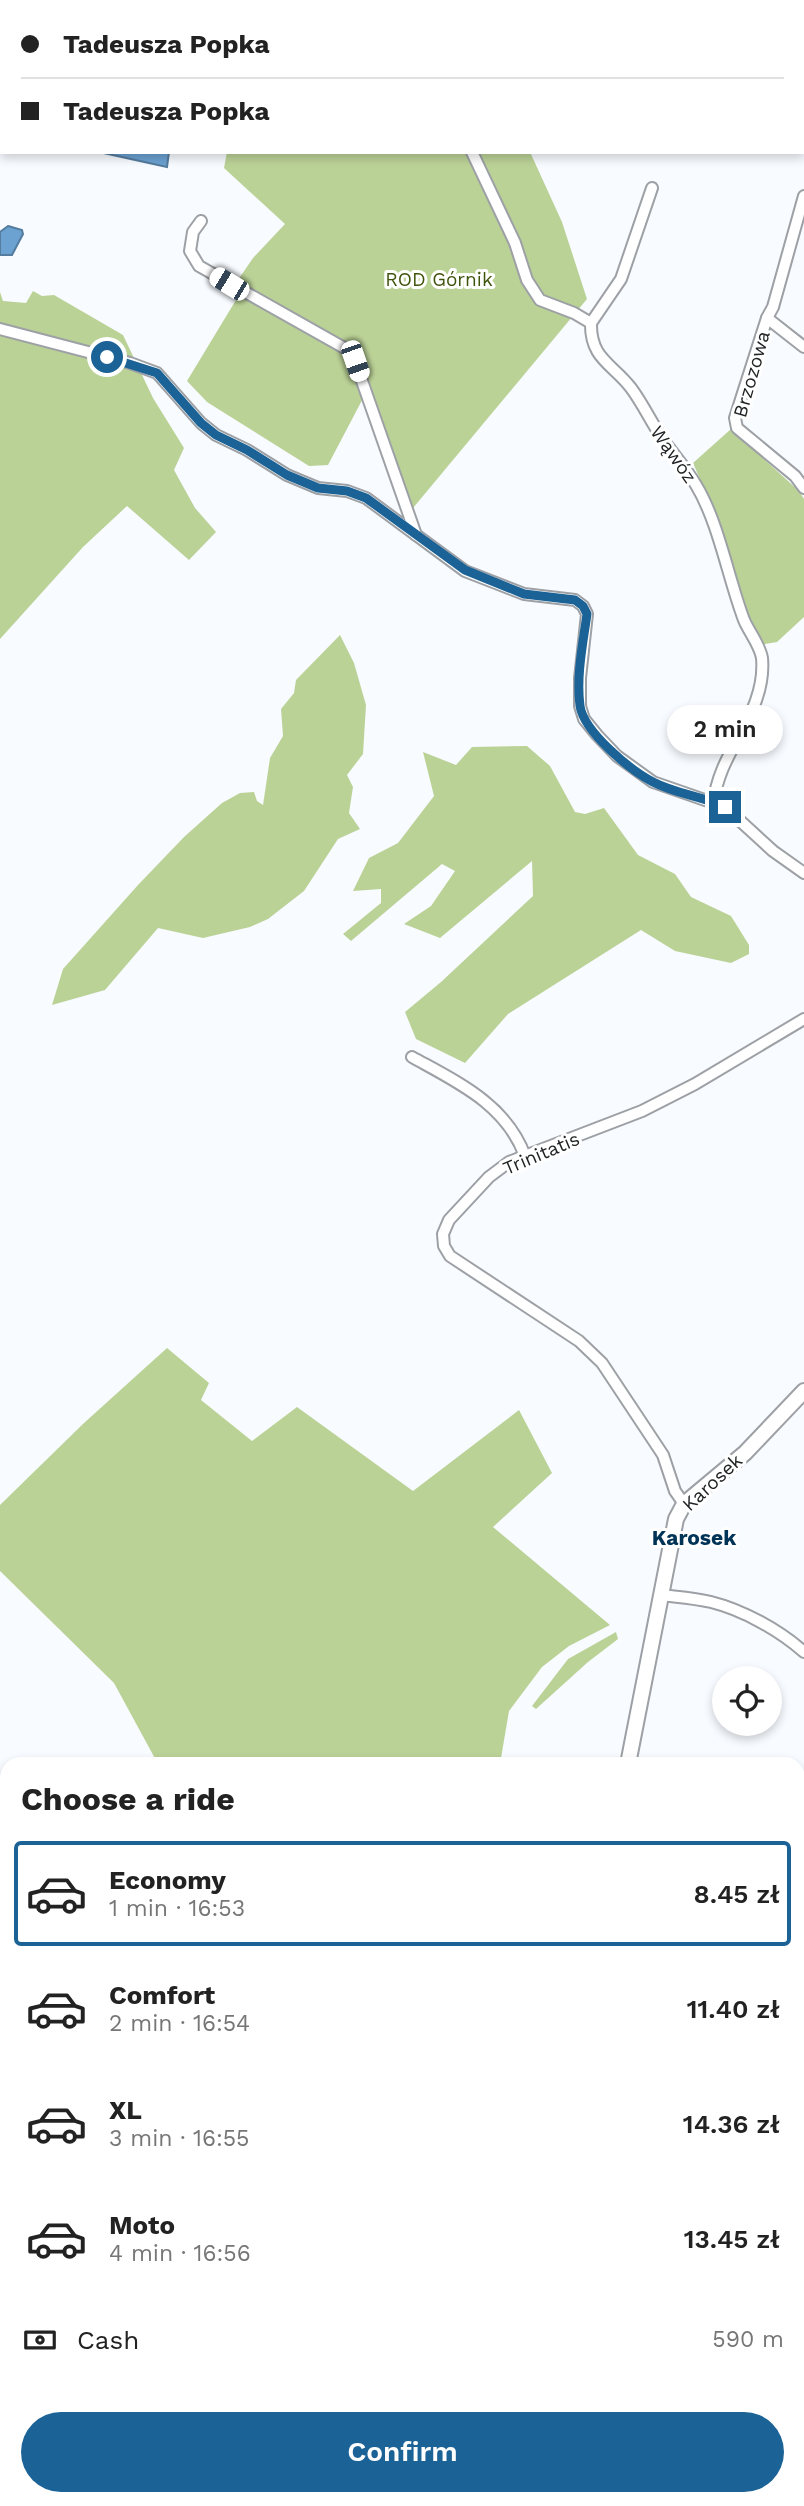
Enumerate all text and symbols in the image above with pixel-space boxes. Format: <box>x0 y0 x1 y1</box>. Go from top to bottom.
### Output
text: Tadeusza Popka <box>63 29 270 59</box>
text: Tadeusza Popka <box>63 96 270 126</box>
car <box>206 264 253 304</box>
park label: ROD Górnik <box>385 268 493 291</box>
street label: Brzozowa <box>728 328 775 420</box>
car <box>339 338 372 384</box>
route start <box>91 341 123 373</box>
street label: Wąwóz <box>646 421 702 488</box>
callout: 2 min <box>667 706 783 754</box>
text: 2 min <box>693 716 757 743</box>
route end <box>709 791 741 823</box>
street label: Trinitatis <box>499 1127 583 1180</box>
street label: Karosek <box>678 1449 747 1516</box>
district label: Karosek <box>652 1525 737 1550</box>
map controls <box>712 1666 782 1736</box>
button: locate <box>712 1666 782 1736</box>
text: Choose a ride <box>21 1780 235 1818</box>
icon: car <box>25 1862 88 1925</box>
text: Economy <box>109 1865 226 1895</box>
text: 8.45 zł <box>694 1879 780 1909</box>
text: 1 min · 16:53 <box>109 1895 245 1922</box>
icon: car <box>25 1977 88 2040</box>
text: Comfort <box>109 1980 215 2010</box>
text: 11.40 zł <box>687 1994 780 2024</box>
text: 2 min · 16:54 <box>109 2010 250 2037</box>
icon: car <box>25 2092 88 2155</box>
text: XL <box>109 2095 142 2125</box>
text: 14.36 zł <box>683 2109 780 2139</box>
text: 3 min · 16:55 <box>109 2125 249 2152</box>
icon: car <box>25 2207 88 2270</box>
text: Moto <box>109 2210 175 2240</box>
text: 13.45 zł <box>684 2224 780 2254</box>
text: 4 min · 16:56 <box>109 2240 251 2267</box>
icon: cash <box>21 2321 59 2359</box>
text: Cash <box>77 2325 139 2355</box>
text: 590 m <box>712 2326 784 2353</box>
button: Confirm <box>21 2412 784 2492</box>

